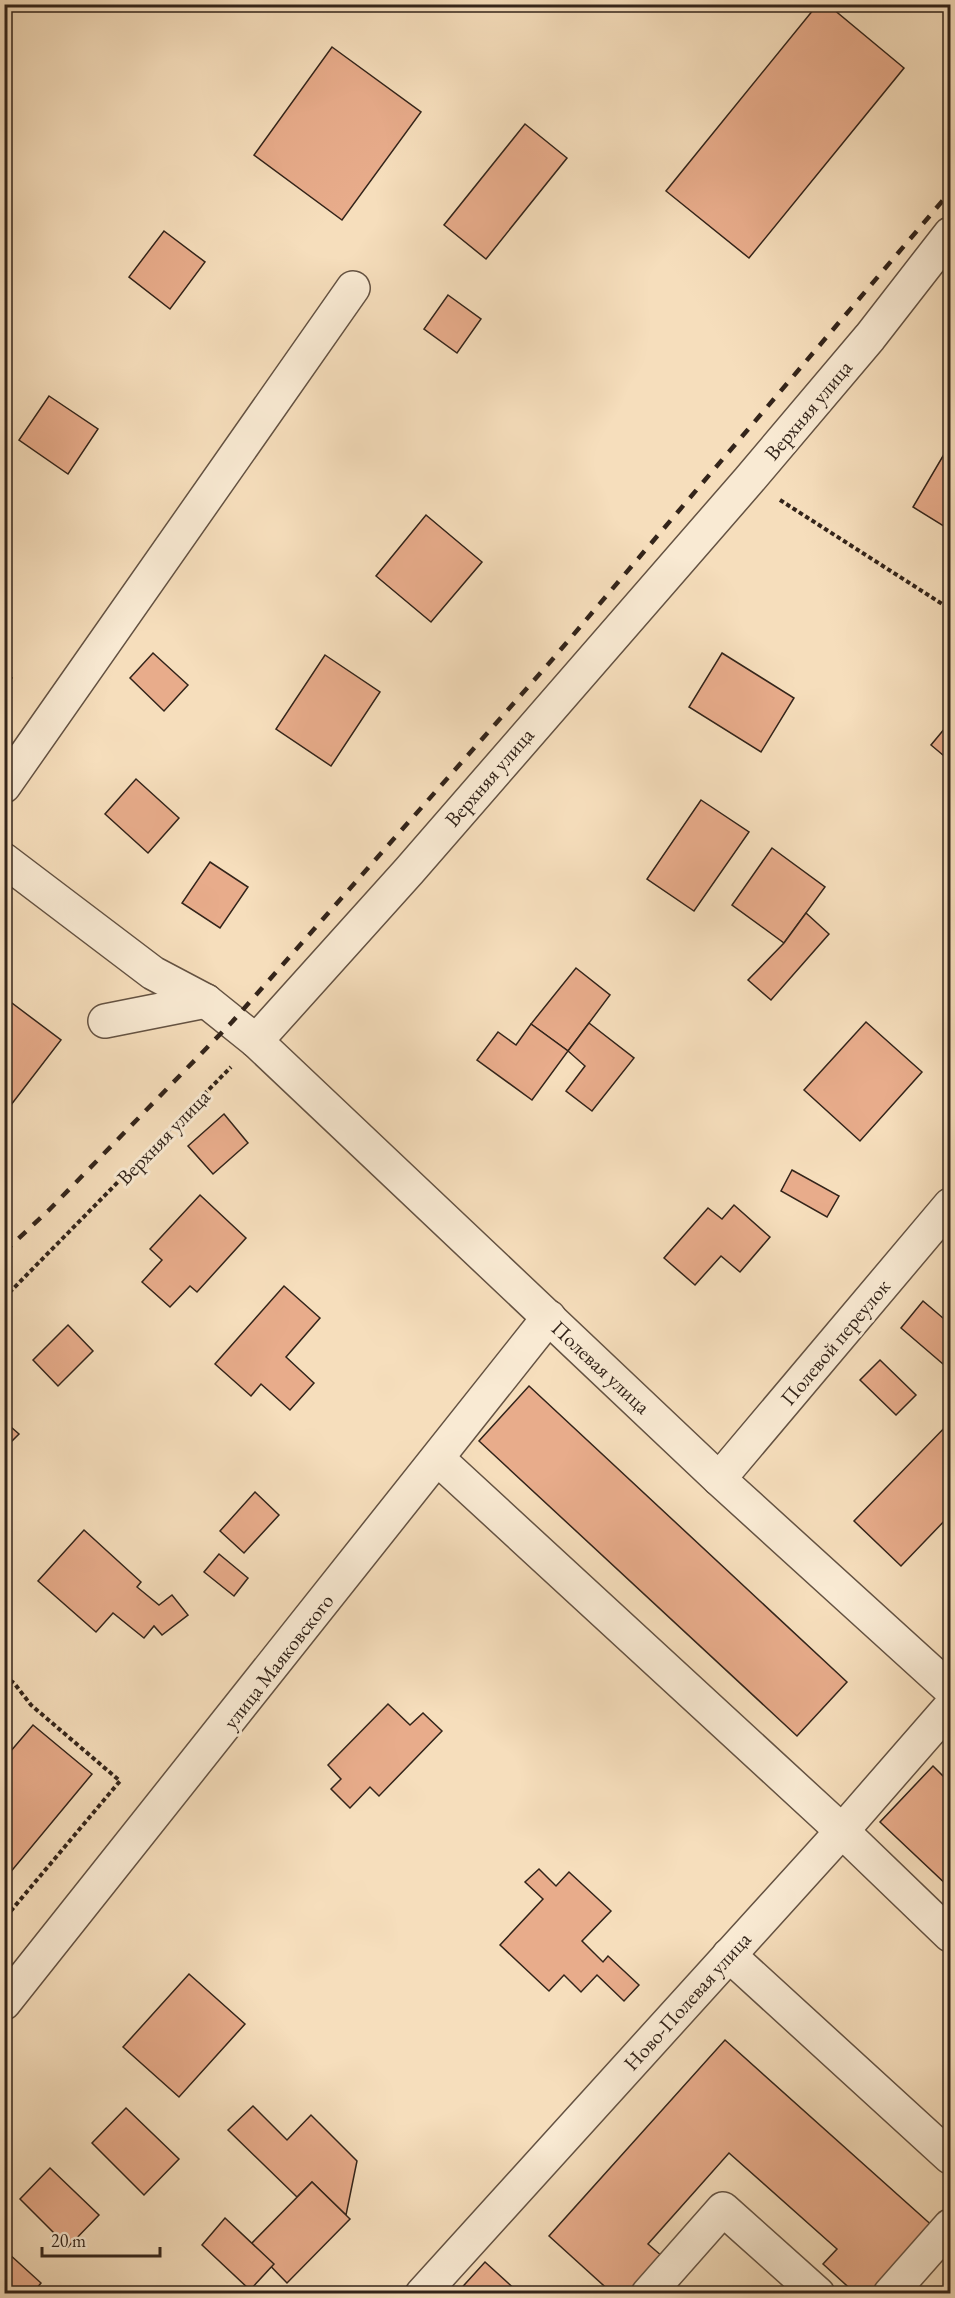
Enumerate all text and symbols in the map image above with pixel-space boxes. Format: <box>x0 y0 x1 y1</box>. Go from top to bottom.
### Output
street label: Верхняя улица <box>758 354 858 466</box>
street label: Верхняя улица <box>439 721 540 832</box>
street label: Верхняя улица <box>111 1083 216 1190</box>
street label: Полевой переулок <box>774 1273 896 1411</box>
street label: Полевая улица <box>546 1314 657 1420</box>
street label: улица Маяковского <box>217 1588 339 1734</box>
street label: Ново-Полевая улица <box>617 1925 757 2076</box>
scale bar <box>42 2220 160 2258</box>
text: 20 m <box>51 2229 86 2252</box>

